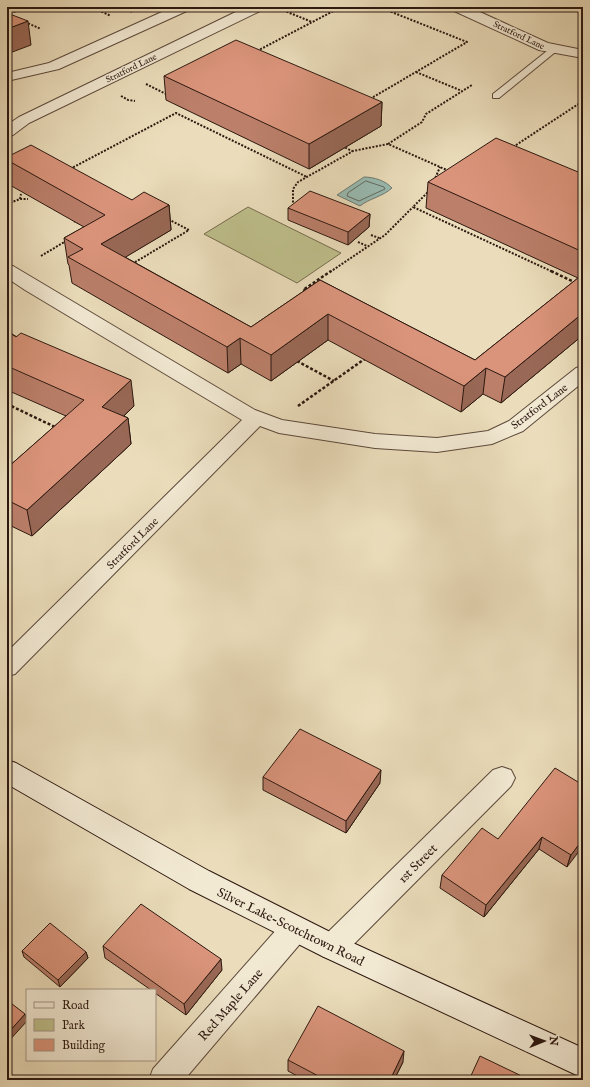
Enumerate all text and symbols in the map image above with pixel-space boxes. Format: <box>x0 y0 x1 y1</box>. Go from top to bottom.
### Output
street label: Stratford Lane <box>491 19 546 52</box>
street label: Stratford Lane <box>104 51 158 86</box>
street label: Stratford Lane <box>508 381 571 433</box>
street label: Stratford Lane <box>104 515 162 573</box>
street label: 1st Street <box>395 840 442 887</box>
street label: Silver Lake-Scotchtown Road <box>214 884 367 970</box>
street label: Red Maple Lane <box>195 965 267 1045</box>
legend <box>26 989 156 1061</box>
text: Road <box>62 998 90 1013</box>
text: Park <box>62 1018 85 1033</box>
north arrow <box>524 1021 564 1061</box>
text: N <box>546 1035 560 1046</box>
text: Building <box>62 1038 106 1053</box>

